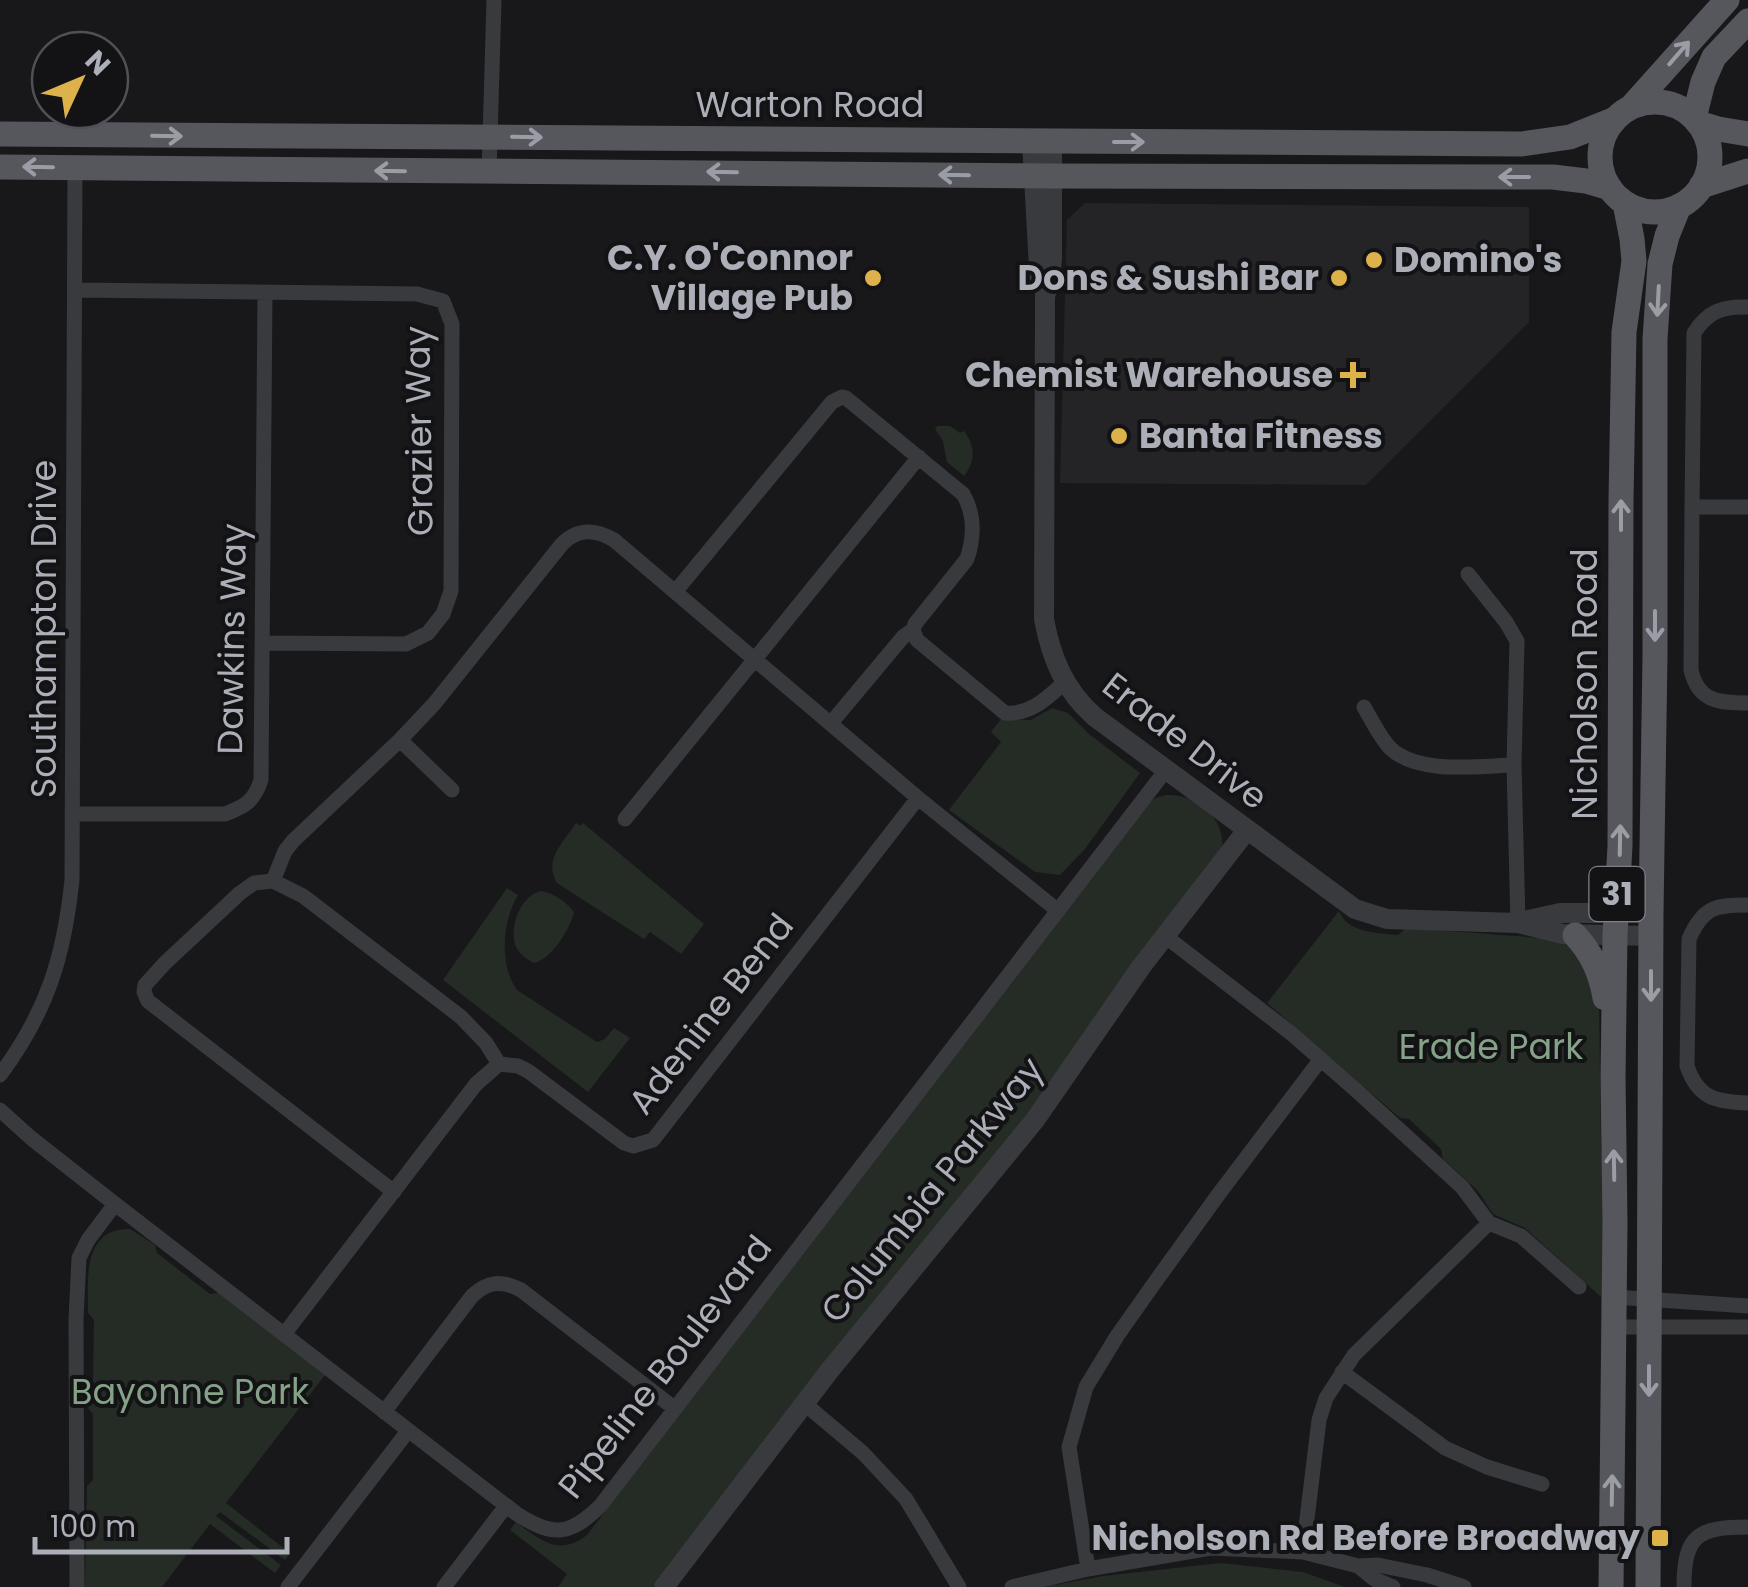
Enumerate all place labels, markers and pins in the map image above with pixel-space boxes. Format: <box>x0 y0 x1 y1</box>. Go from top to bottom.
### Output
place label: C.Y. O'Connor Village Pub <box>607 233 853 322</box>
place label: Domino's <box>1394 235 1562 284</box>
marker: Domino's <box>1363 249 1385 271</box>
place label: Dons & Sushi Bar <box>1018 253 1319 302</box>
marker: C.Y. O'Connor Village Pub <box>862 267 884 289</box>
marker: Dons & Sushi Bar <box>1328 267 1350 289</box>
place label: Chemist Warehouse <box>965 350 1333 399</box>
marker: Chemist Warehouse <box>1342 364 1364 386</box>
place label: Banta Fitness <box>1139 411 1383 460</box>
marker: Banta Fitness <box>1108 425 1130 447</box>
place label: Nicholson Rd Before Broadway <box>1092 1513 1641 1562</box>
marker: Nicholson Rd Before Broadway <box>1649 1527 1671 1549</box>

